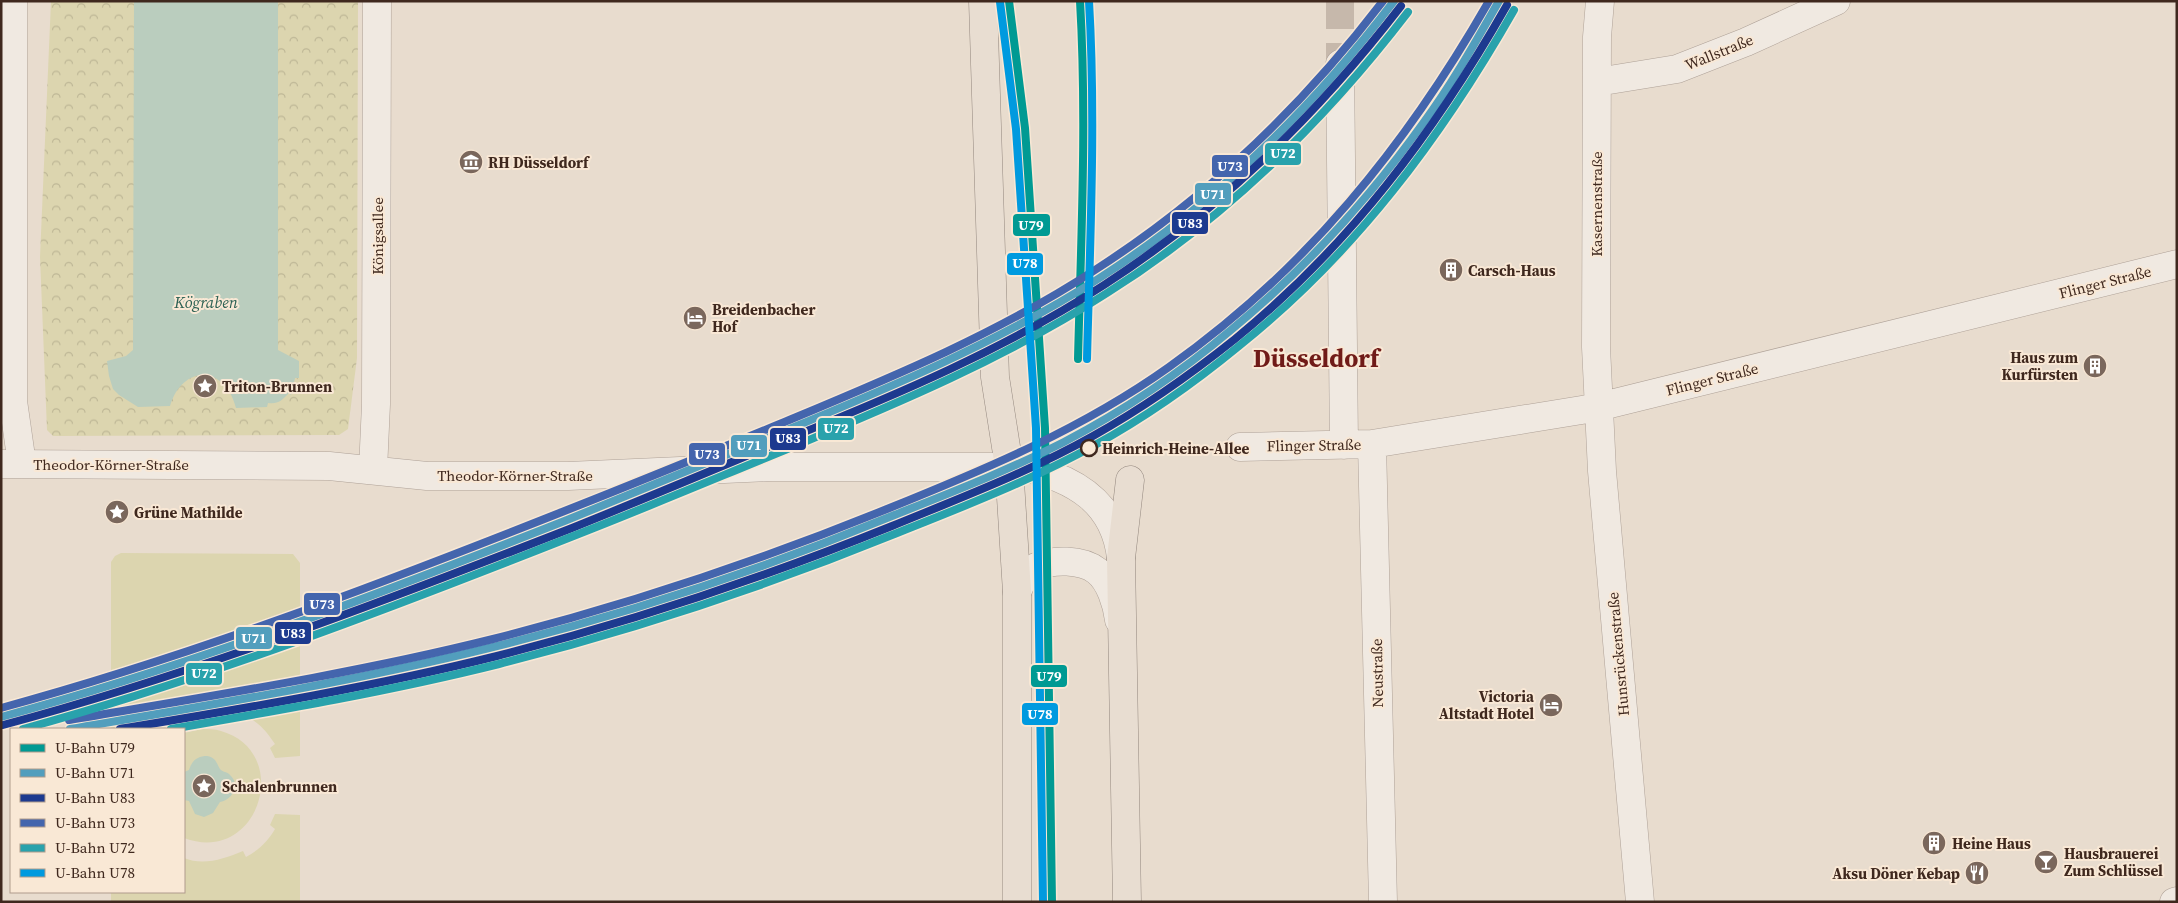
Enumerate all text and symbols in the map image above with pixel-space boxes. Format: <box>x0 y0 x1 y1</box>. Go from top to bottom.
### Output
street label: Wallstraße <box>1682 29 1756 75</box>
line badge: U72 <box>1264 142 1302 166</box>
text: U72 <box>1270 143 1296 163</box>
museum icon: RH Düsseldorf <box>458 149 484 175</box>
street label: Kasernenstraße <box>1586 151 1607 257</box>
place label: RH Düsseldorf <box>488 152 590 173</box>
line badge: U73 <box>1211 154 1249 178</box>
text: U73 <box>1217 156 1243 176</box>
line badge: U71 <box>1194 182 1232 206</box>
text: U71 <box>1200 184 1226 204</box>
street label: Königsallee <box>367 197 388 275</box>
line badge: U83 <box>1171 211 1209 235</box>
line badge: U79 <box>1012 213 1051 237</box>
text: U83 <box>1177 213 1203 233</box>
text: U79 <box>1018 215 1044 235</box>
line badge: U78 <box>1006 252 1044 276</box>
text: U78 <box>1012 253 1038 273</box>
building icon: Carsch-Haus <box>1438 257 1464 283</box>
place label: Carsch-Haus <box>1468 260 1556 281</box>
street label: Flinger Straße <box>2057 260 2154 304</box>
water label: Kögraben <box>173 291 238 313</box>
place label: Breidenbacher Hof <box>712 299 815 337</box>
hotel icon: Breidenbacher Hof <box>682 305 708 331</box>
district label: Düsseldorf <box>1253 341 1382 375</box>
place label: Haus zum Kurfürsten <box>2002 347 2078 385</box>
building icon: Haus zum Kurfürsten <box>2082 353 2108 379</box>
street label: Flinger Straße <box>1664 357 1761 401</box>
place icon: Triton-Brunnen <box>192 373 218 399</box>
place label: Triton-Brunnen <box>222 376 332 397</box>
line badge: U72 <box>817 417 855 441</box>
text: U72 <box>823 418 849 438</box>
line badge: U83 <box>769 427 807 451</box>
text: U83 <box>775 428 801 448</box>
line badge: U71 <box>730 434 768 458</box>
street label: Flinger Straße <box>1267 434 1362 456</box>
text: U71 <box>736 435 762 455</box>
place label: Heinrich-Heine-Allee <box>1102 438 1249 459</box>
marker: Heinrich-Heine-Allee <box>1080 439 1098 457</box>
line badge: U73 <box>688 442 726 466</box>
text: U73 <box>694 444 720 464</box>
street label: Theodor-Körner-Straße <box>33 454 189 475</box>
street label: Theodor-Körner-Straße <box>437 465 593 486</box>
place icon: Grüne Mathilde <box>104 499 130 525</box>
place label: Grüne Mathilde <box>134 502 243 523</box>
street label: Hunsrückenstraße <box>1602 591 1634 717</box>
line badge: U73 <box>303 592 341 616</box>
text: U73 <box>309 594 335 614</box>
line badge: U83 <box>274 621 312 645</box>
text: U83 <box>280 623 306 643</box>
line badge: U71 <box>235 626 273 650</box>
text: U71 <box>241 628 267 648</box>
street label: Neustraße <box>1366 638 1388 708</box>
line badge: U72 <box>185 662 223 686</box>
text: U72 <box>191 663 217 683</box>
line badge: U79 <box>1030 664 1068 688</box>
text: U79 <box>1036 666 1062 686</box>
place label: Victoria Altstadt Hotel <box>1439 686 1535 724</box>
hotel icon: Victoria Altstadt Hotel <box>1538 692 1564 718</box>
line badge: U78 <box>1021 702 1059 726</box>
text: U78 <box>1027 704 1053 724</box>
legend <box>10 728 185 893</box>
text: U-Bahn U79 <box>55 737 135 758</box>
text: U-Bahn U71 <box>55 762 135 783</box>
place icon: Schalenbrunnen <box>191 773 217 799</box>
place label: Schalenbrunnen <box>222 776 337 797</box>
text: U-Bahn U83 <box>55 787 135 808</box>
text: U-Bahn U73 <box>55 812 135 833</box>
building icon: Heine Haus <box>1921 830 1947 856</box>
place label: Heine Haus <box>1952 833 2031 854</box>
text: U-Bahn U72 <box>55 837 135 858</box>
place label: Hausbrauerei Zum Schlüssel <box>2064 843 2163 881</box>
bar icon: Hausbrauerei Zum Schlüssel <box>2033 849 2059 875</box>
restaurant icon: Aksu Döner Kebap <box>1964 860 1990 886</box>
text: U-Bahn U78 <box>55 862 135 883</box>
place label: Aksu Döner Kebap <box>1832 863 1960 884</box>

